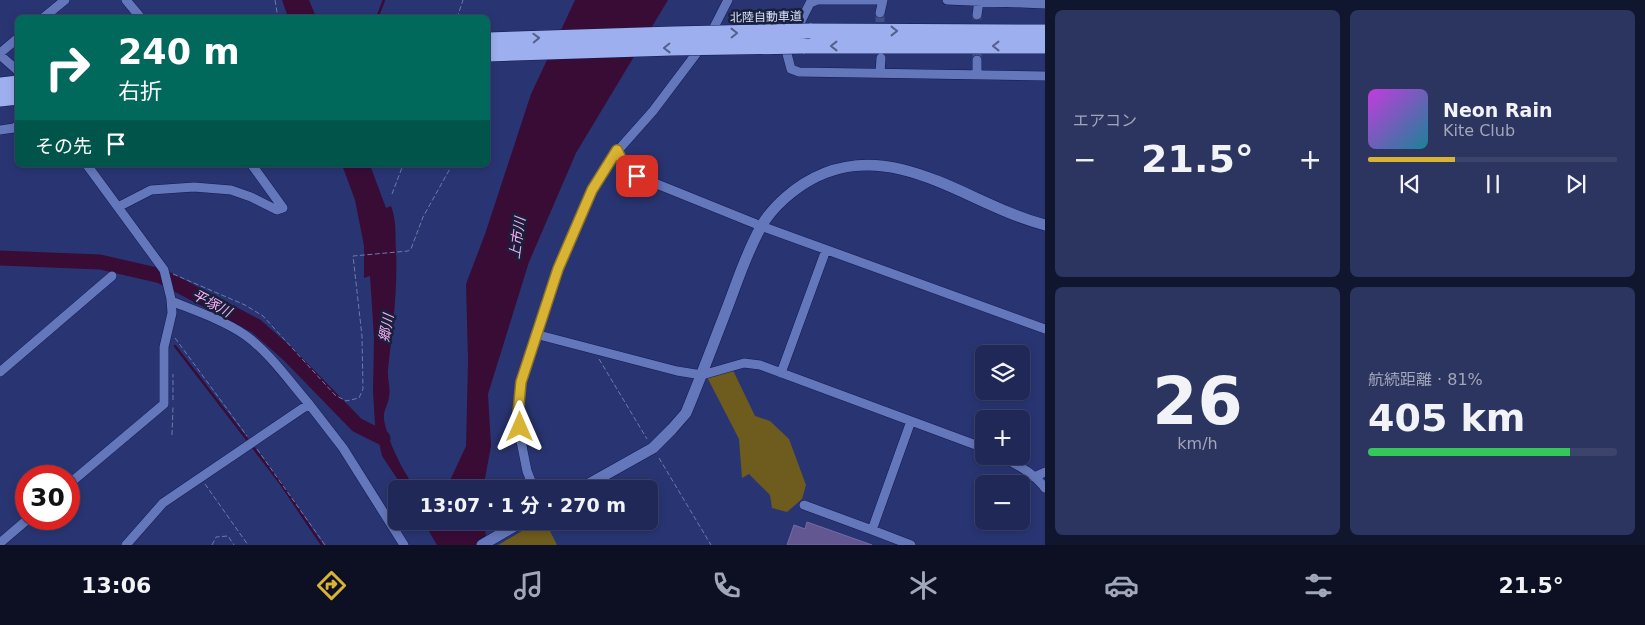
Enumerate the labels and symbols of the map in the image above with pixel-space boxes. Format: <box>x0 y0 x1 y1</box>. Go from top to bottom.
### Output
street label: 北陸自動車道 <box>730 9 802 25</box>
one-way arrow <box>890 26 898 36</box>
one-way arrow <box>730 28 738 38</box>
one-way arrow <box>532 32 540 43</box>
one-way arrow <box>830 41 838 51</box>
one-way arrow <box>992 41 1000 51</box>
one-way arrow <box>663 43 670 53</box>
pin <box>616 155 658 197</box>
water label: 上市川 <box>506 214 528 260</box>
water label: 平塚川 <box>190 286 236 321</box>
water label: 郷川 <box>376 311 397 343</box>
position arrow <box>493 400 545 452</box>
speed limit sign: 30 <box>15 465 80 530</box>

